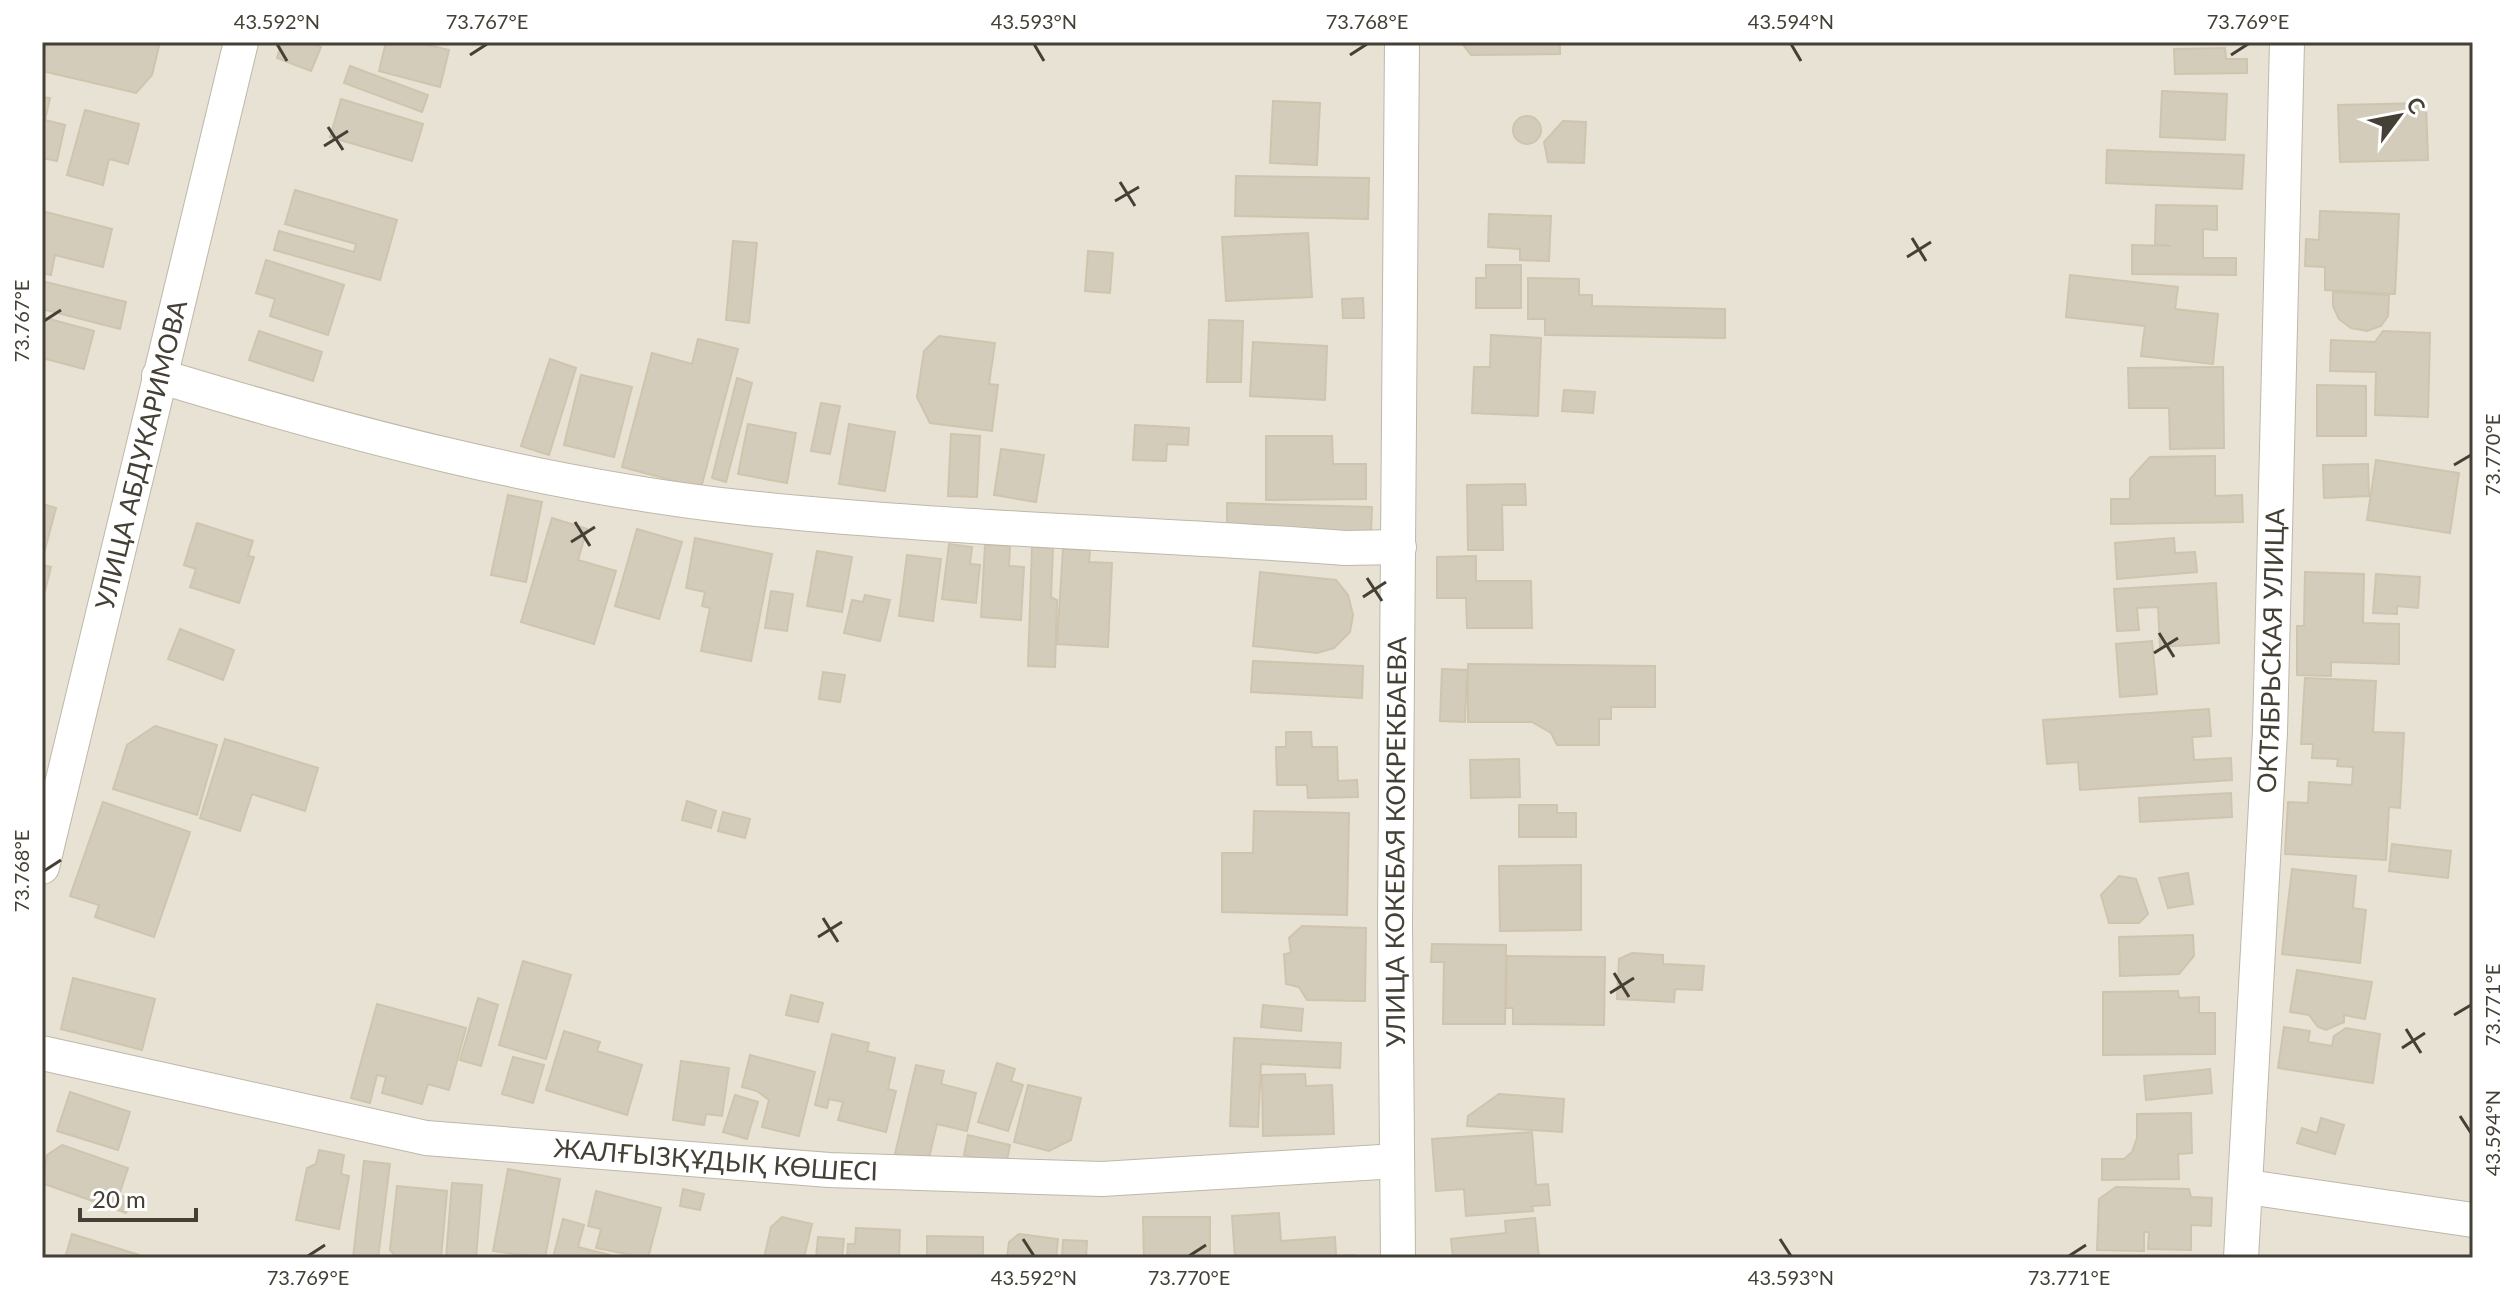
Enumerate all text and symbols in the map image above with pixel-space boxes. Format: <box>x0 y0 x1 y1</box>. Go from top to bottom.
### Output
text: 43.592°N <box>234 9 320 33</box>
text: 73.767°E <box>446 9 528 33</box>
text: 43.593°N <box>991 9 1077 33</box>
text: 73.768°E <box>1326 9 1408 33</box>
text: 43.594°N <box>1748 9 1834 33</box>
text: 73.769°E <box>2207 9 2289 33</box>
north arrow <box>2359 76 2439 156</box>
text: С <box>2401 92 2432 119</box>
text: 73.767°E <box>9 280 33 362</box>
street label: УЛИЦА АБДУКАРИМОВА <box>88 296 193 613</box>
text: 73.770°E <box>2480 414 2504 496</box>
street label: ОКТЯБРЬСКАЯ УЛИЦА <box>2250 507 2291 794</box>
street label: УЛИЦА КОКЕБАЯ КОКРЕКБАЕВА <box>1378 636 1412 1048</box>
text: 73.768°E <box>9 830 33 912</box>
text: 73.771°E <box>2480 964 2504 1046</box>
text: 43.594°N <box>2480 1090 2504 1176</box>
street label: ЖАЛҒЫЗҚҰДЫҚ КӨШЕСІ <box>553 1131 878 1187</box>
scale bar <box>80 1172 196 1222</box>
text: 20 m <box>92 1184 146 1213</box>
text: 73.769°E <box>267 1265 349 1289</box>
text: 43.592°N <box>991 1265 1077 1289</box>
text: 73.770°E <box>1148 1265 1230 1289</box>
text: 43.593°N <box>1748 1265 1834 1289</box>
text: 73.771°E <box>2028 1265 2110 1289</box>

